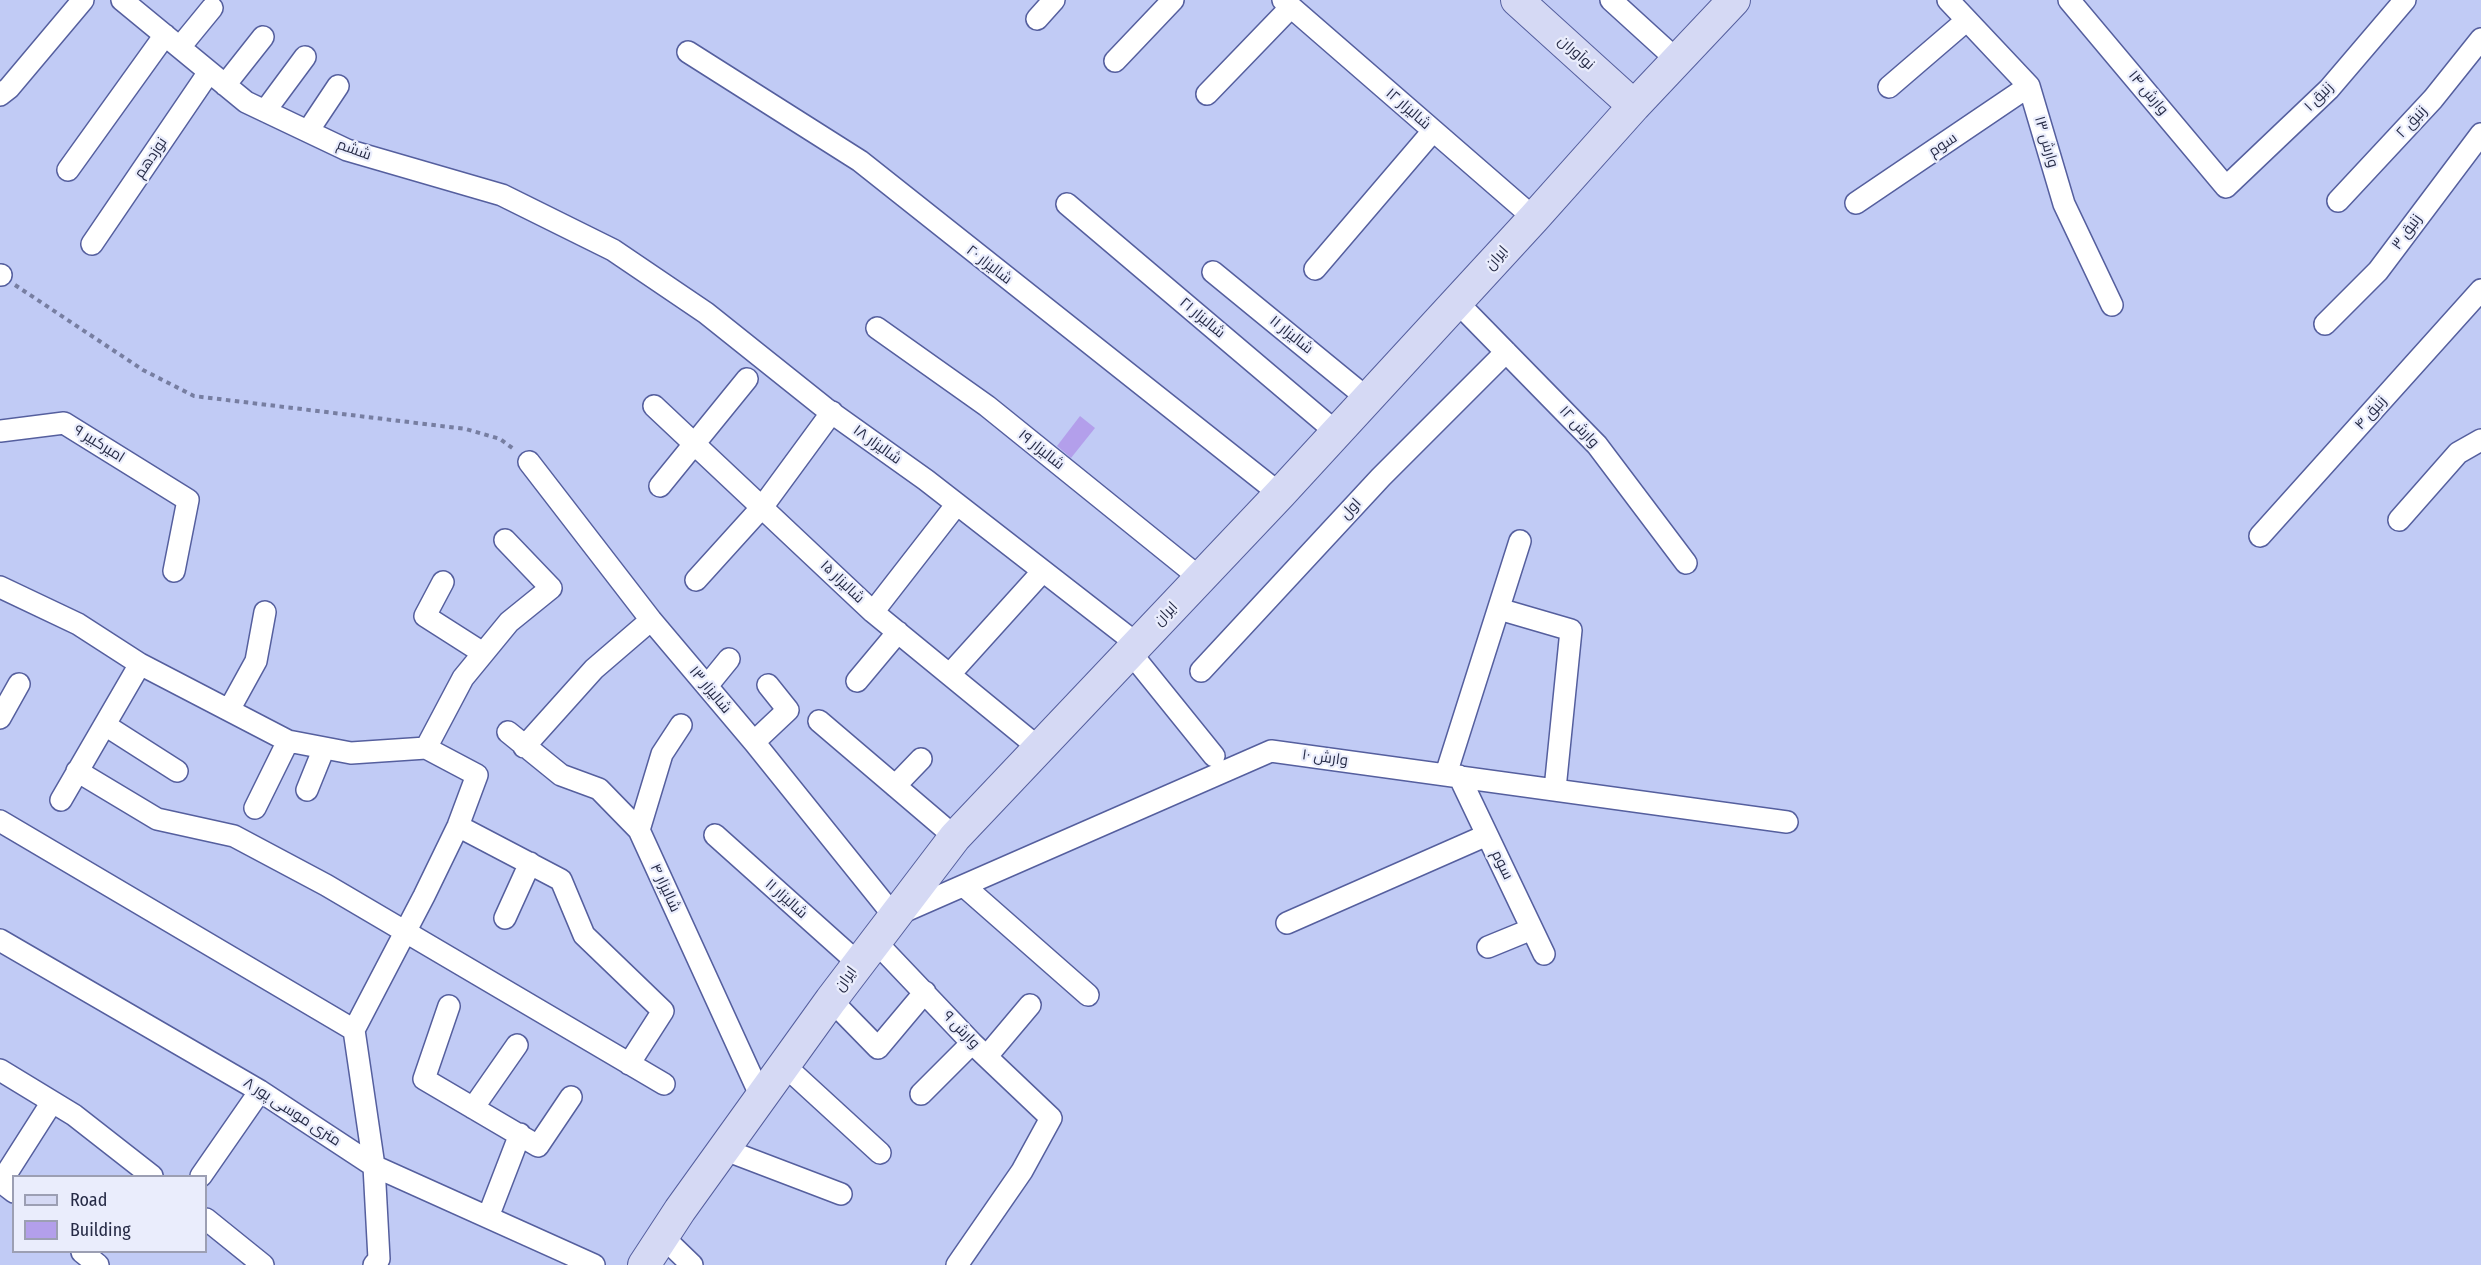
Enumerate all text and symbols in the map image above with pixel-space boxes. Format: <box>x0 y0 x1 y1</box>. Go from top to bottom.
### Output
street label: نوآوران <box>1554 32 1598 74</box>
street label: وارش ۱۴ <box>2124 67 2172 119</box>
street label: زنبق ۱ <box>2301 79 2337 115</box>
street label: شالیزار ۱۲ <box>1382 85 1434 133</box>
street label: زنبق ۲ <box>2393 102 2431 142</box>
street label: وارش ۱۳ <box>2030 114 2062 170</box>
street label: سوم <box>1925 129 1961 161</box>
street label: نوزدهم <box>131 134 171 182</box>
street label: ششم <box>334 136 374 164</box>
street label: زنبق ۳ <box>2388 211 2426 253</box>
street label: شالیزار ۲۰ <box>963 242 1015 288</box>
street label: ایران <box>1481 242 1513 274</box>
street label: شالیزار ۲۱ <box>1176 294 1228 342</box>
street label: شالیزار ۱۱ <box>1266 312 1316 358</box>
street label: زنبق ۴ <box>2351 392 2391 434</box>
street label: وارش ۱۲ <box>1555 402 1603 452</box>
street label: امیرکبیر ۹ <box>70 421 128 467</box>
street label: شالیزار ۱۸ <box>849 421 905 469</box>
street label: شالیزار ۱۹ <box>1014 426 1068 474</box>
street label: اول <box>1337 495 1365 523</box>
street label: شالیزار ۱۵ <box>816 557 868 607</box>
street label: ایران <box>1150 598 1182 630</box>
street label: شالیزار ۱۳ <box>685 663 735 717</box>
street label: وارش ۱۰ <box>1301 746 1349 770</box>
street label: سوم <box>1487 847 1517 883</box>
street label: شالیزار ۴ <box>646 861 684 915</box>
street label: شالیزار ۱۱ <box>761 875 811 923</box>
street label: ایران <box>831 963 861 995</box>
street label: وارش ۹ <box>939 1007 983 1053</box>
street label: ۸ متری موسی پور <box>240 1074 344 1150</box>
legend <box>12 1175 207 1253</box>
text: Road <box>70 1189 107 1211</box>
text: Building <box>70 1219 131 1241</box>

